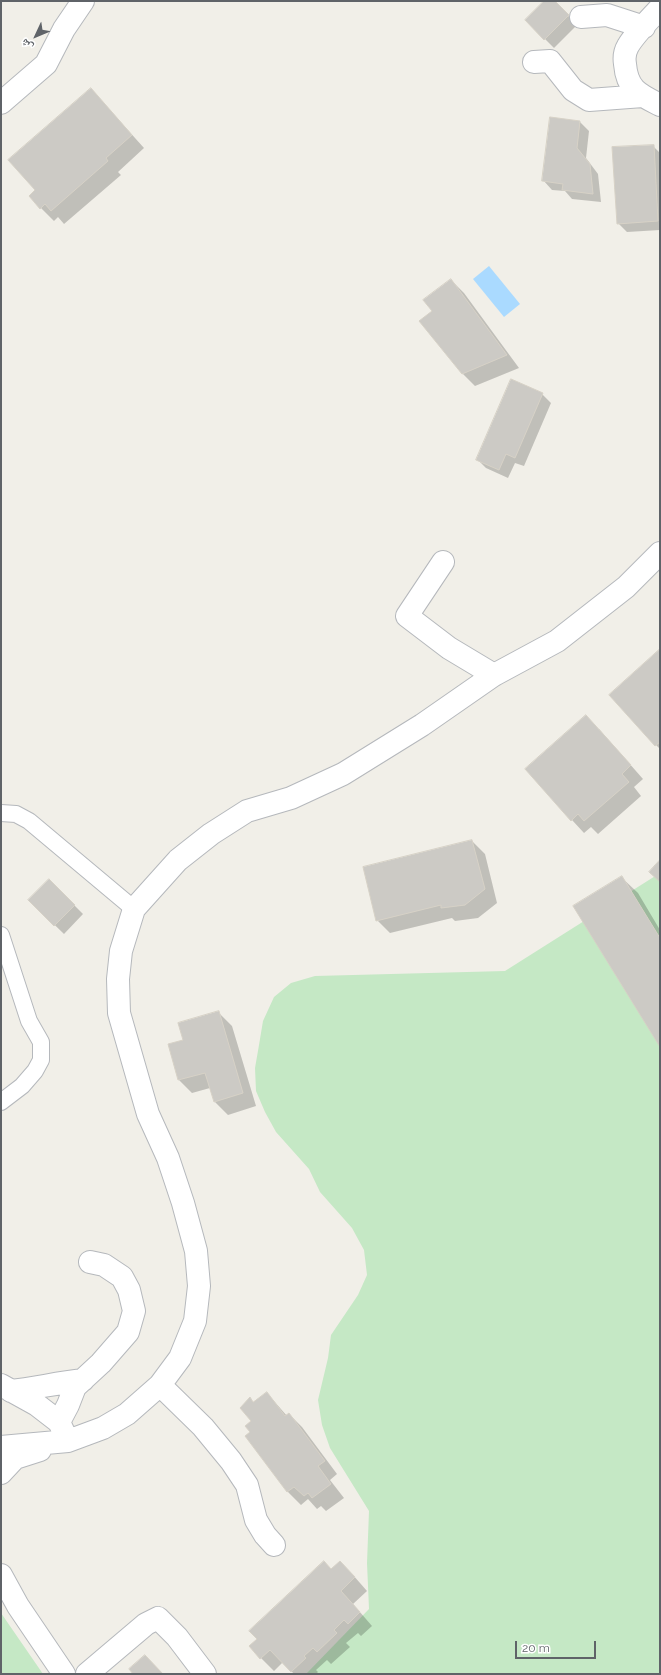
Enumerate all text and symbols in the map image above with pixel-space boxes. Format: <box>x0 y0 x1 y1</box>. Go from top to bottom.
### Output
north arrow <box>16 16 56 56</box>
text: ش <box>18 36 36 53</box>
scale bar <box>517 1633 598 1659</box>
text: 20 m <box>522 1641 550 1655</box>

